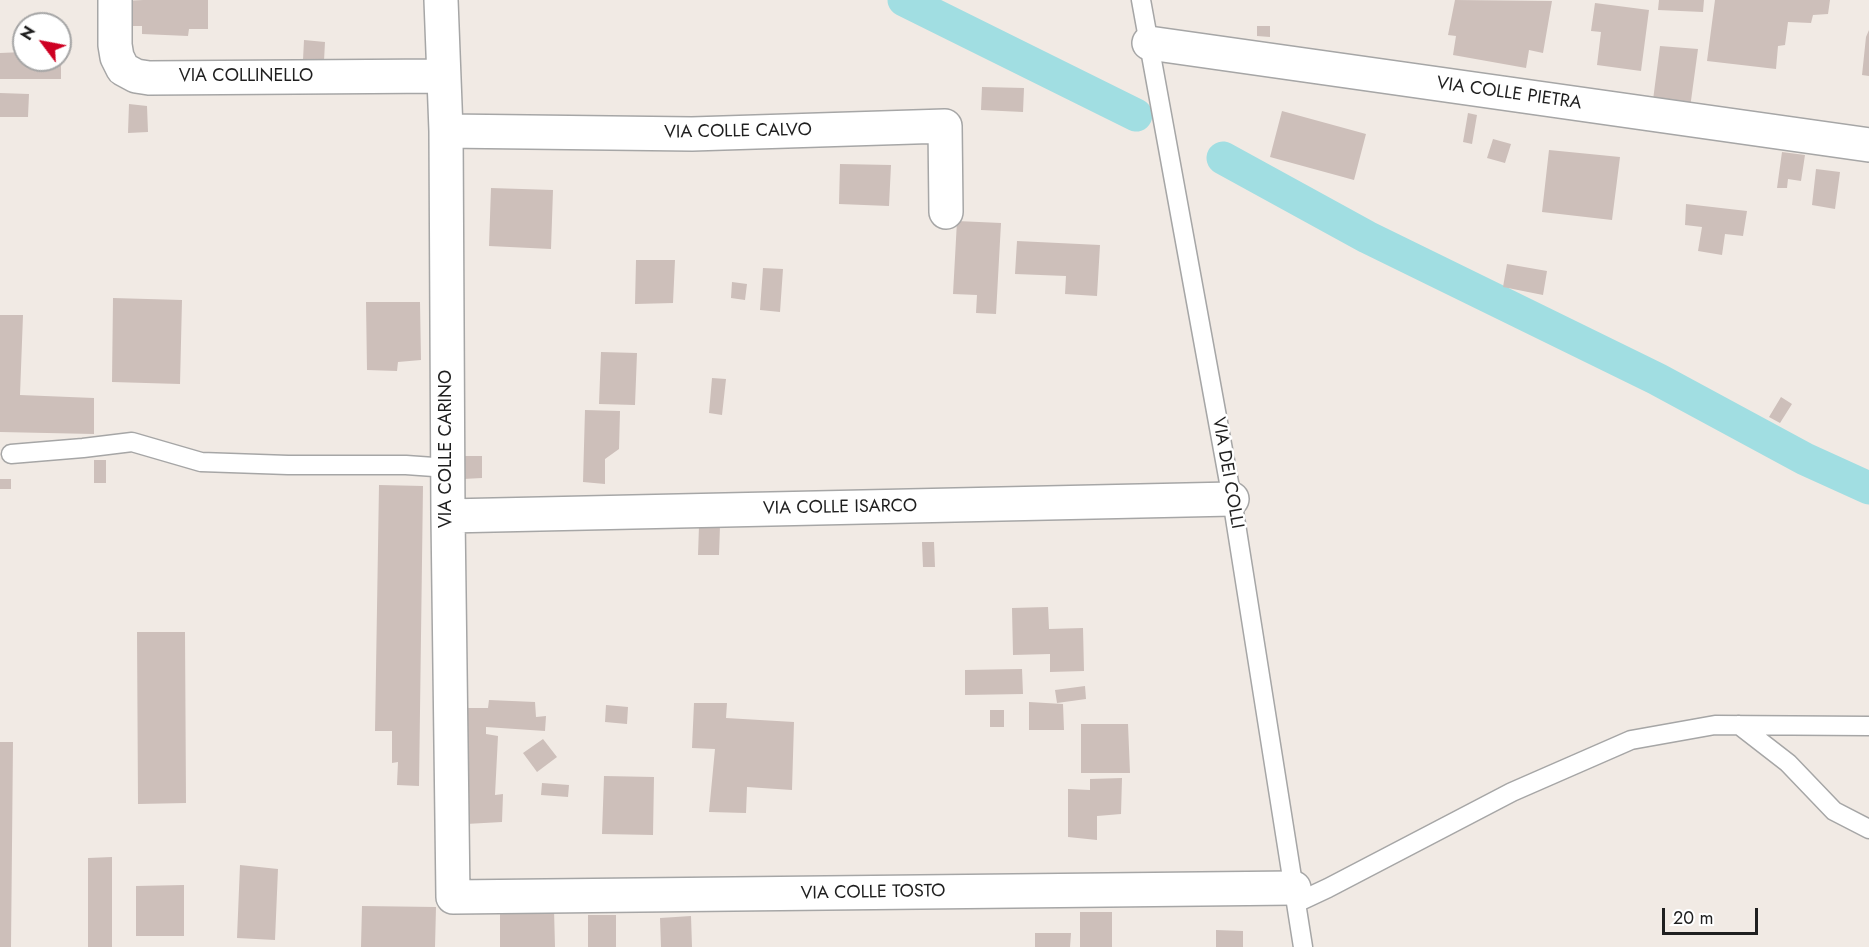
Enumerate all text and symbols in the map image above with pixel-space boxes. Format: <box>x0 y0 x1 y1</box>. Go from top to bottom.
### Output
north arrow <box>12 12 72 72</box>
text: N <box>15 22 41 45</box>
street label: VIA COLLINELLO <box>179 66 313 88</box>
street label: VIA COLLE PIETRA <box>1435 73 1583 115</box>
street label: VIA COLLE CALVO <box>664 120 812 144</box>
street label: VIA COLLE CARINO <box>436 370 458 528</box>
street label: VIA DEI COLLI <box>1207 416 1247 530</box>
street label: VIA COLLE ISARCO <box>763 496 917 520</box>
street label: VIA COLLE TOSTO <box>800 881 946 905</box>
scale bar <box>1665 896 1761 934</box>
text: 20 m <box>1673 905 1713 931</box>

